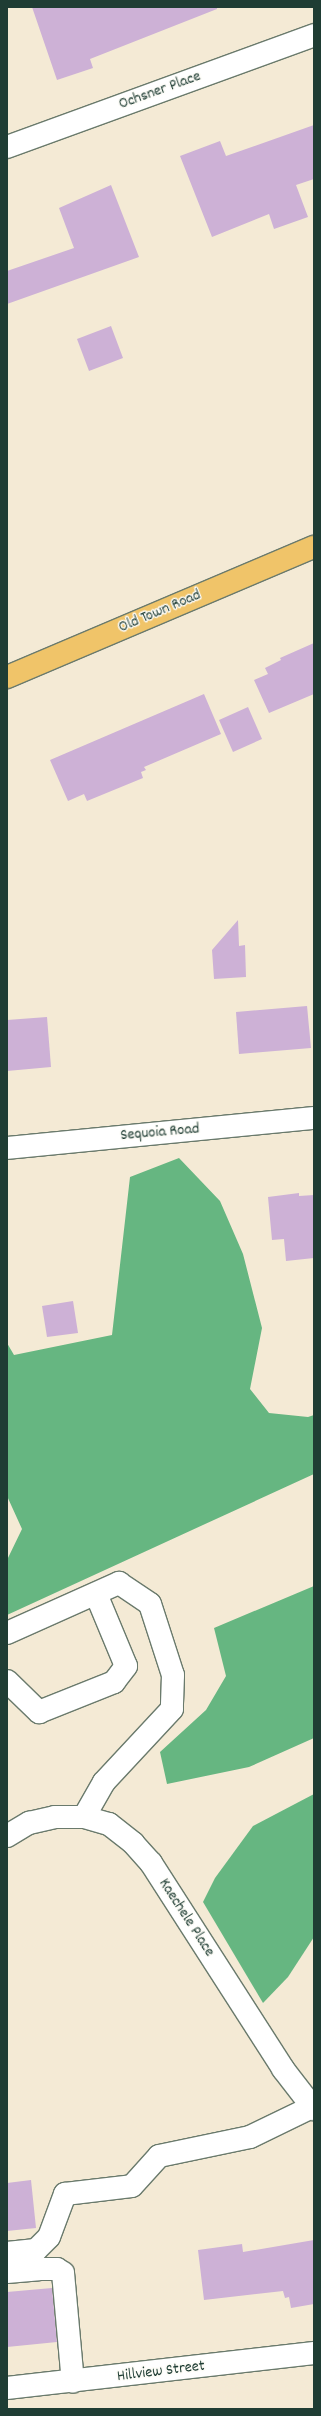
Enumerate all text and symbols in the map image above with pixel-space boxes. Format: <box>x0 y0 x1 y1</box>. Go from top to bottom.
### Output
street label: Ochsner Place <box>116 67 204 115</box>
street label: Old Town Road <box>116 586 204 638</box>
street label: Sequoia Road <box>120 1120 200 1146</box>
street label: Kaechele Place <box>154 1875 218 1961</box>
street label: Hillview Street <box>116 2357 206 2387</box>

